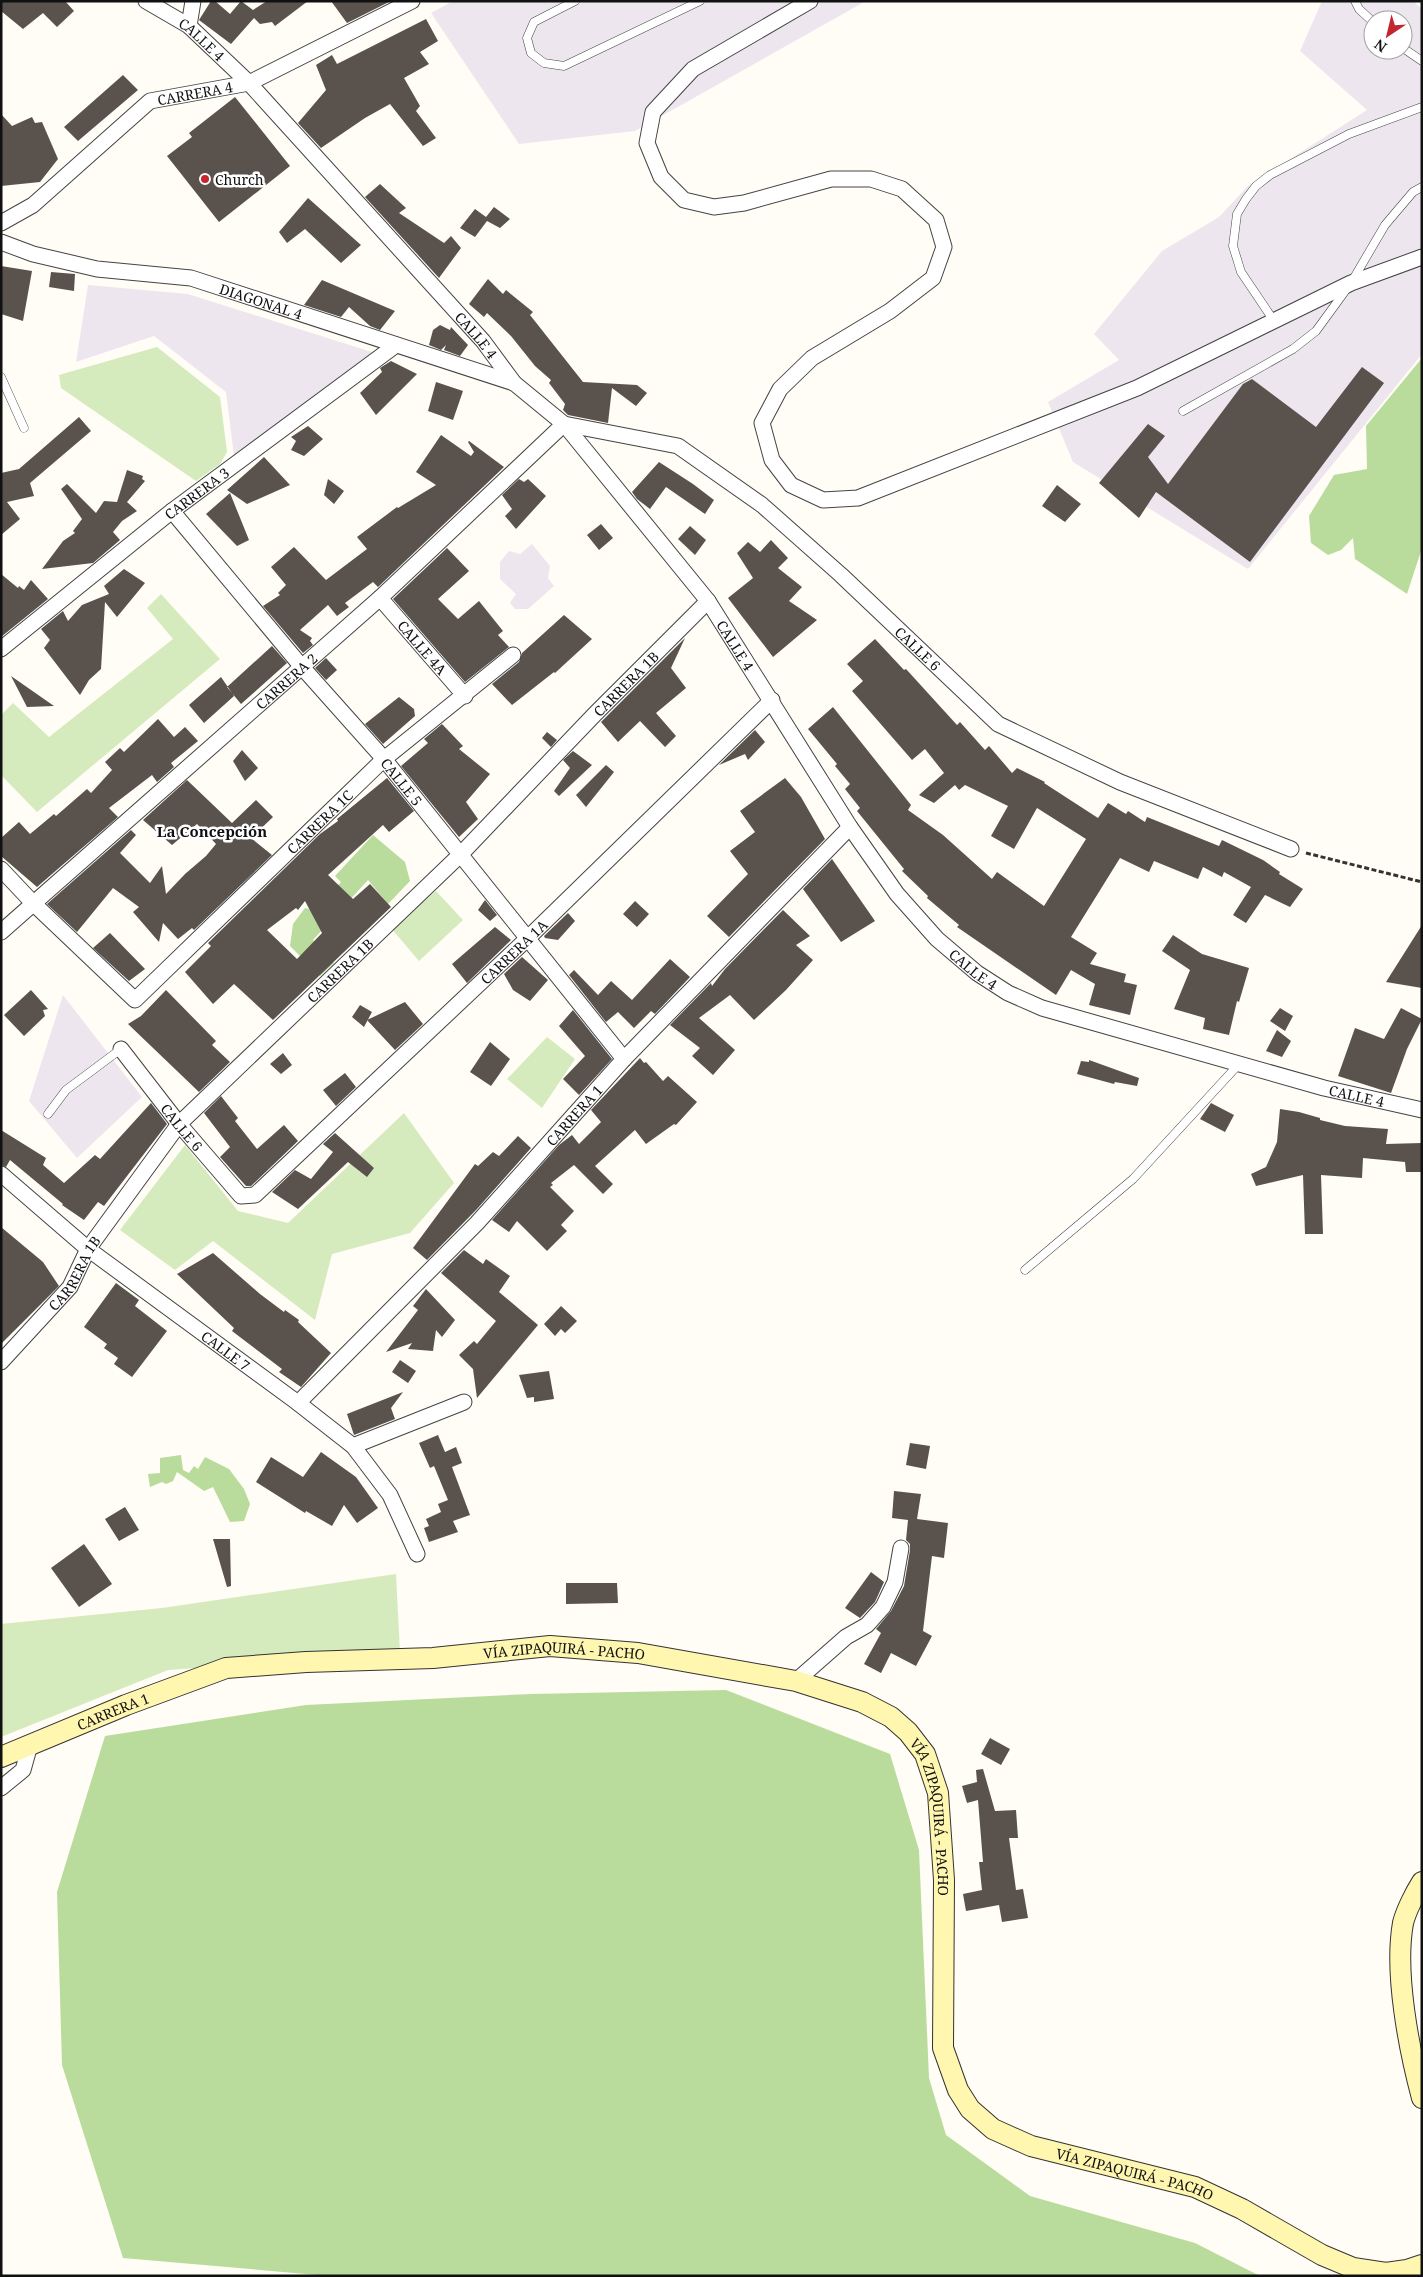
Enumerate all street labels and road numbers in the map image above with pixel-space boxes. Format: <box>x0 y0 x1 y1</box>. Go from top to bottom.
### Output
street label: CALLE 4 <box>176 13 229 65</box>
street label: CARRERA 4 <box>156 77 234 109</box>
street label: DIAGONAL 4 <box>217 278 305 323</box>
street label: CALLE 4 <box>451 307 502 362</box>
street label: CARRERA 3 <box>160 463 233 523</box>
street label: CALLE 4A <box>394 616 451 678</box>
street label: CALLE 4 <box>713 616 759 674</box>
street label: CALLE 6 <box>891 622 945 675</box>
street label: CARRERA 1B <box>589 647 662 720</box>
street label: CARRERA 2 <box>251 648 321 713</box>
street label: CALLE 5 <box>377 754 427 809</box>
street label: CARRERA 1C <box>282 785 357 858</box>
street label: CARRERA 1A <box>476 915 551 988</box>
street label: CARRERA 1B <box>302 934 377 1007</box>
street label: CALLE 4 <box>945 944 1001 993</box>
street label: CARRERA 1 <box>541 1080 606 1150</box>
street label: CALLE 4 <box>1327 1080 1386 1111</box>
street label: CALLE 6 <box>157 1099 207 1155</box>
street label: CARRERA 1B <box>44 1232 104 1314</box>
street label: CALLE 7 <box>198 1326 254 1375</box>
street label: VÍA ZIPAQUIRÁ - PACHO <box>482 1636 647 1664</box>
street label: CARRERA 1 <box>74 1688 152 1734</box>
street label: VÍA ZIPAQUIRÁ - PACHO <box>906 1734 954 1896</box>
street label: VÍA ZIPAQUIRÁ - PACHO <box>1054 2143 1217 2204</box>

